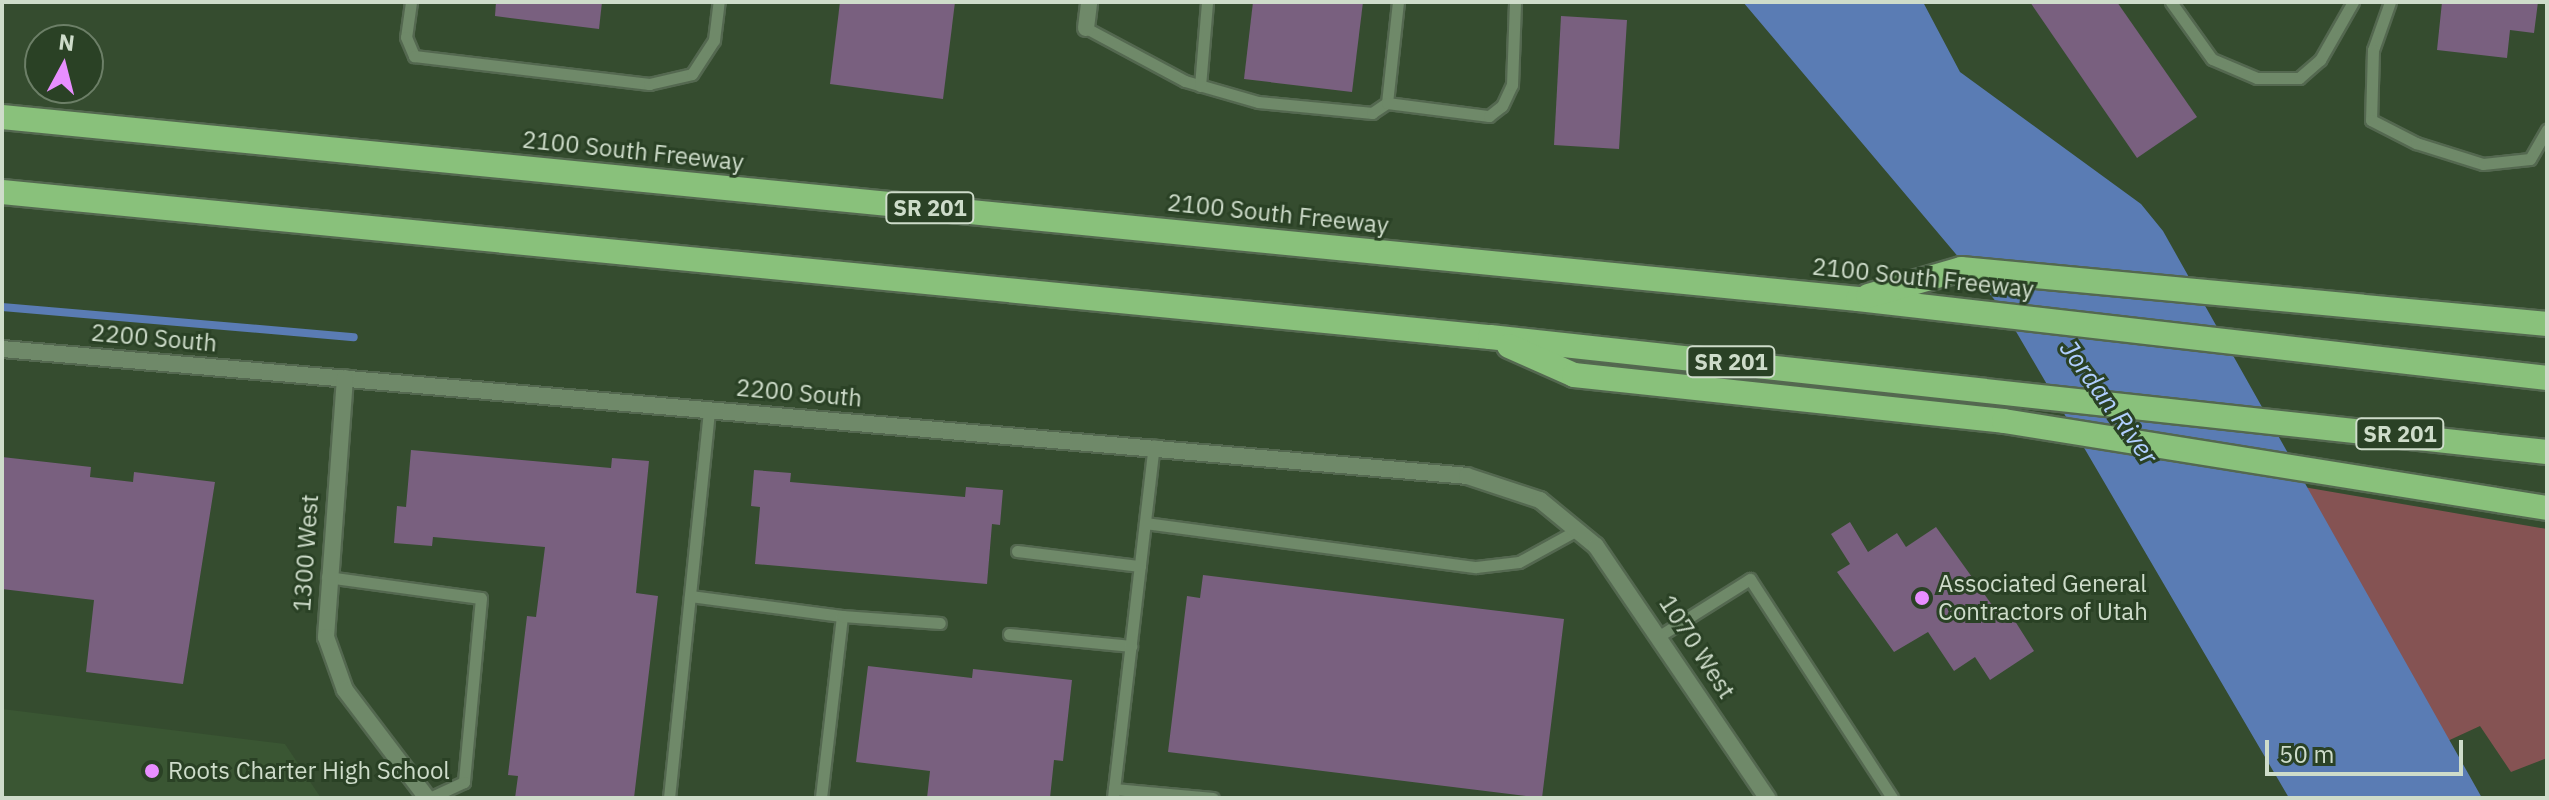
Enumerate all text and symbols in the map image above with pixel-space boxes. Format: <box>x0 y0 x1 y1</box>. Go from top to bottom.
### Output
north arrow <box>24 24 104 104</box>
text: N <box>57 26 76 57</box>
street label: 2100 South Freeway <box>521 125 745 177</box>
street label: 2100 South Freeway <box>1166 188 1390 240</box>
road number: SR 201 <box>884 190 976 226</box>
street label: 2100 South Freeway <box>1811 252 2035 304</box>
street label: 2200 South <box>90 318 218 358</box>
water label: Jordan River <box>2054 334 2164 470</box>
road number: SR 201 <box>1685 344 1777 380</box>
street label: 2200 South <box>735 373 863 413</box>
road number: SR 201 <box>2354 416 2446 452</box>
street label: 1300 West <box>288 493 324 613</box>
place label: Associated General Contractors of Utah <box>1938 570 2148 626</box>
marker: Associated General Contractors of Utah <box>1913 589 1931 607</box>
street label: 1070 West <box>1653 590 1741 704</box>
scale bar <box>2269 724 2467 774</box>
text: 50 m <box>2279 738 2334 770</box>
place label: Roots Charter High School <box>168 757 450 785</box>
marker: Roots Charter High School <box>143 762 161 780</box>

